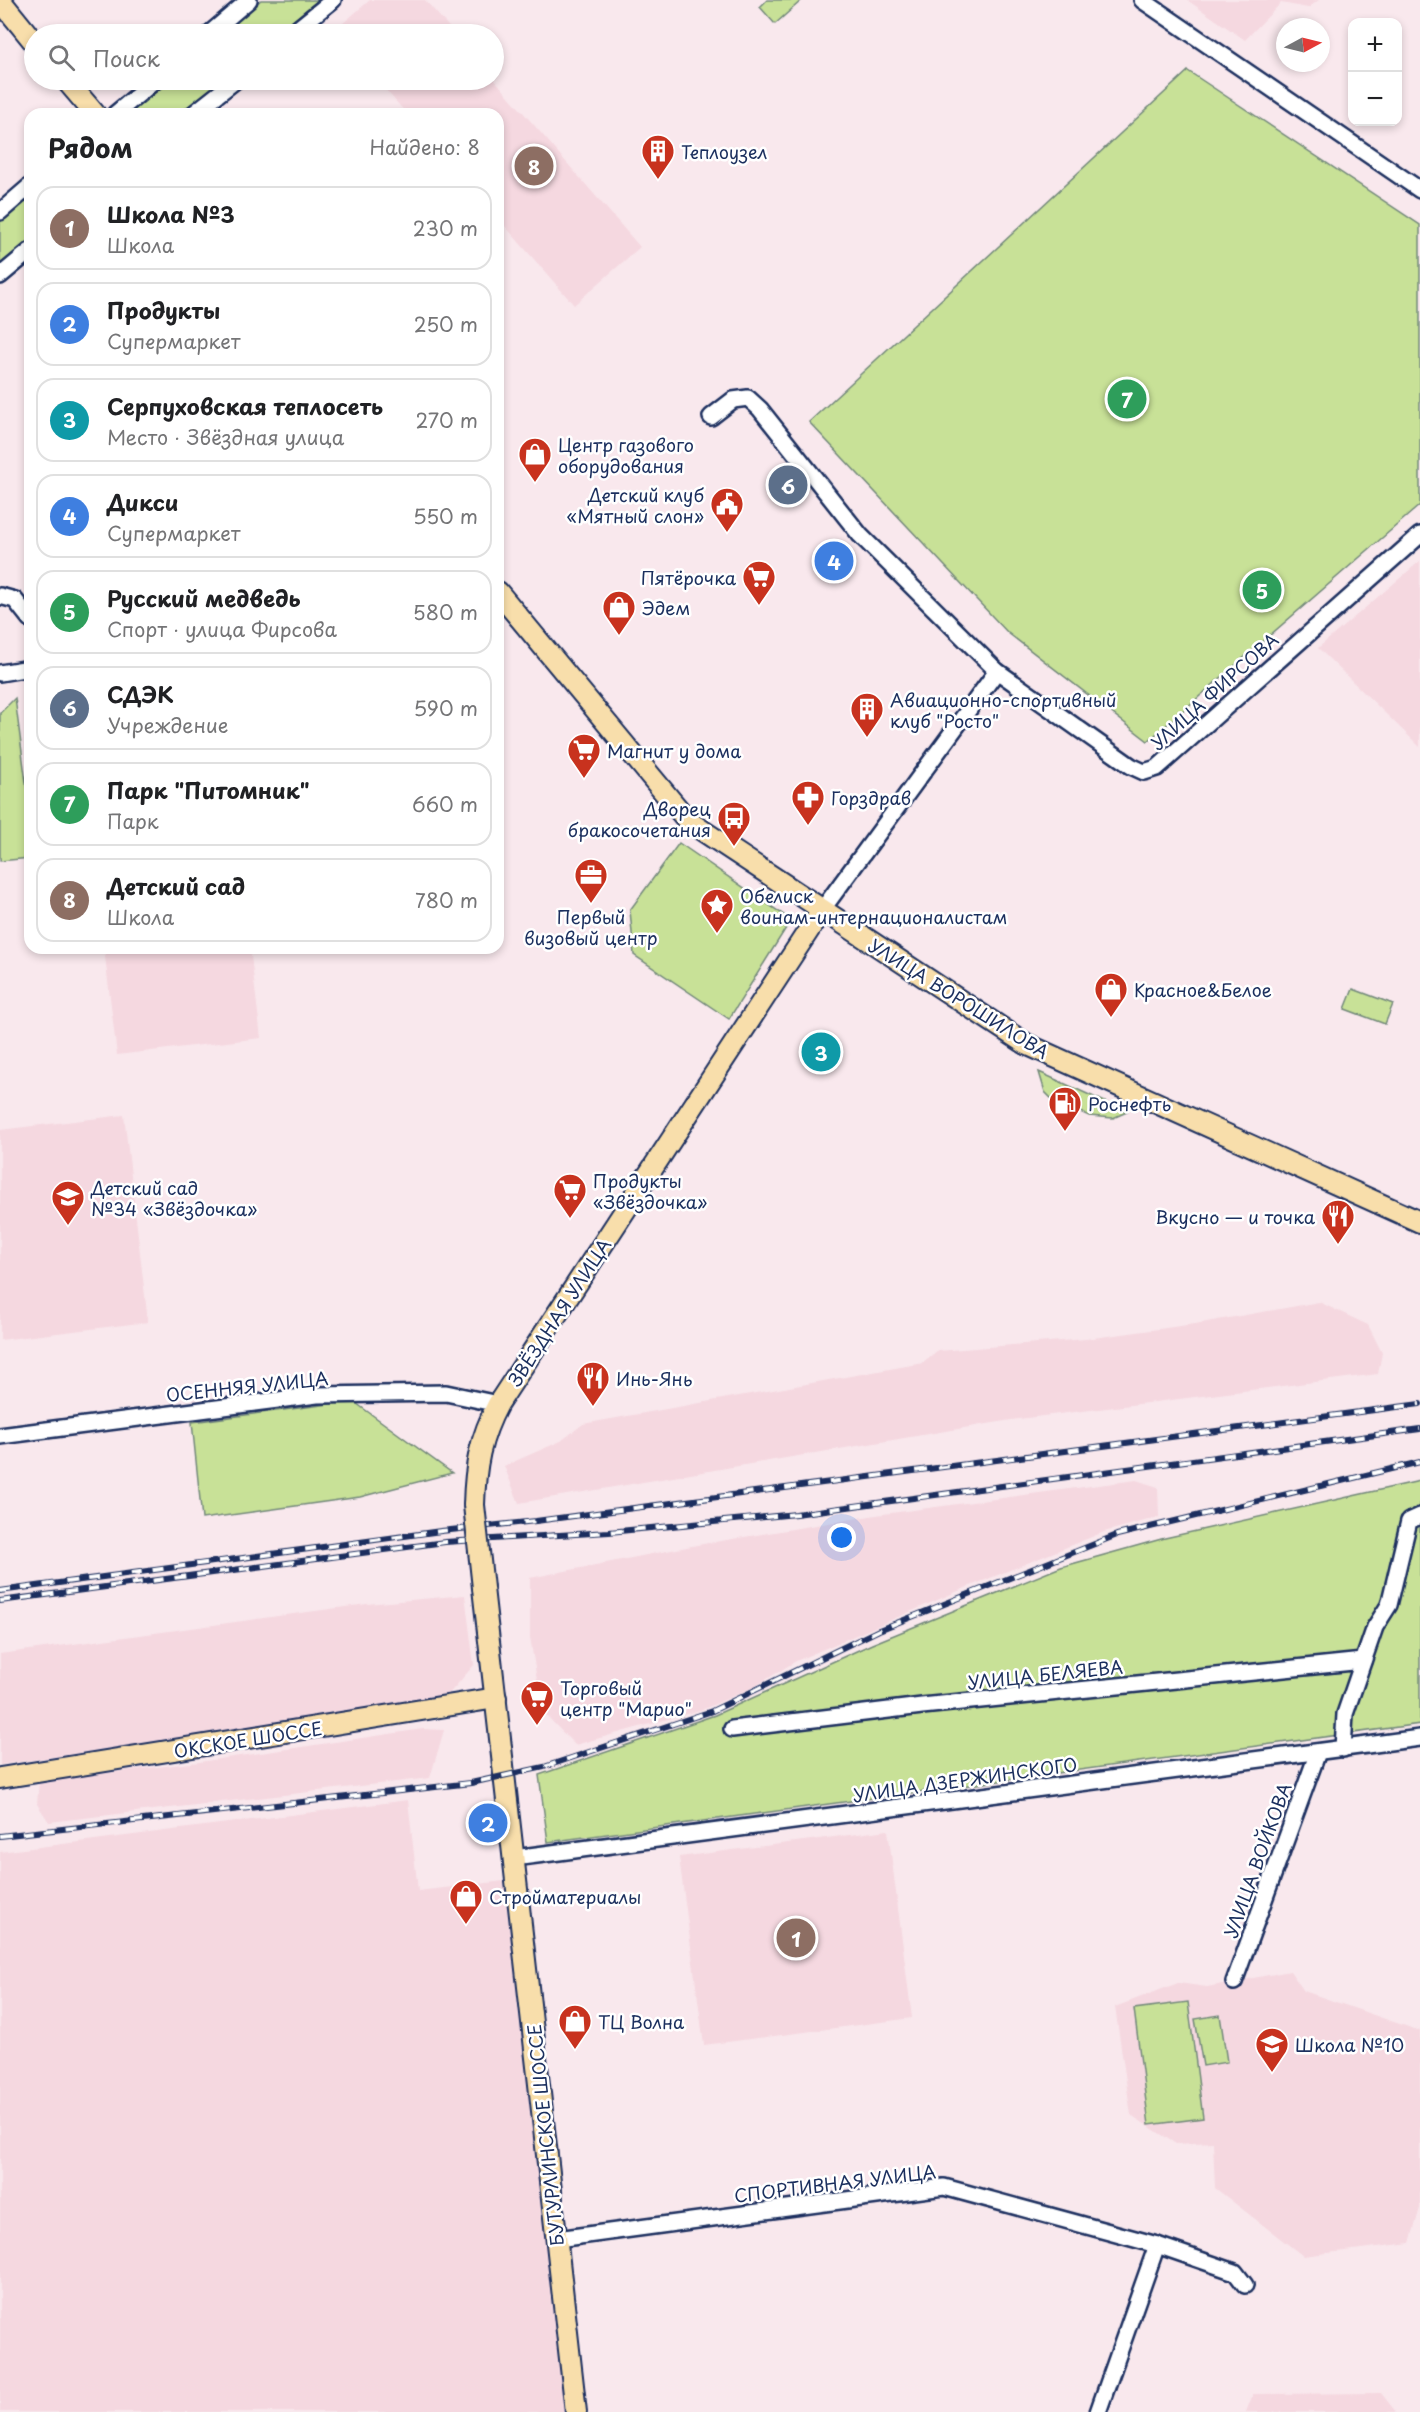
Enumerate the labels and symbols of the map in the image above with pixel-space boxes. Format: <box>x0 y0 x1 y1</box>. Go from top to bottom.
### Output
north arrow <box>1276 18 1330 72</box>
building icon: Теплоузел <box>640 133 676 180</box>
place label: Теплоузел <box>681 138 767 165</box>
pin: 8 <box>514 144 554 188</box>
pin: 7 <box>1108 376 1146 422</box>
place label: Центр газового оборудования <box>558 431 694 479</box>
shop icon: Центр газового оборудования <box>517 436 553 483</box>
pin: 6 <box>768 462 808 508</box>
place label: Детский клуб «Мятный слон» <box>567 481 704 529</box>
public building icon: Детский клуб «Мятный слон» <box>709 486 745 533</box>
pin: 4 <box>814 538 854 584</box>
supermarket icon: Пятёрочка <box>741 559 777 606</box>
place label: Пятёрочка <box>641 564 737 591</box>
pin: 5 <box>1242 568 1282 612</box>
shop icon: Эдем <box>601 589 637 636</box>
place label: Эдем <box>642 594 690 621</box>
street label: УЛИЦА ФИРСОВА <box>1144 626 1284 756</box>
place label: Авиационно-спортивный клуб "Росто" <box>890 686 1117 734</box>
building icon: Авиационно-спортивный клуб "Росто" <box>849 691 885 738</box>
supermarket icon: Магнит у дома <box>566 732 602 779</box>
place label: Магнит у дома <box>607 737 741 764</box>
pharmacy icon: Горздрав <box>790 779 826 826</box>
place label: Горздрав <box>831 784 911 811</box>
place label: Дворец бракосочетания <box>568 795 711 843</box>
bus stop icon: Дворец бракосочетания <box>716 800 752 847</box>
office icon: Первый визовый центр <box>573 857 609 904</box>
place label: Обелиск воинам-интернационалистам <box>740 882 1007 930</box>
place icon: Обелиск воинам-интернационалистам <box>699 887 735 934</box>
place label: Первый визовый центр <box>524 903 658 951</box>
street label: УЛИЦА ВОРОШИЛОВА <box>864 931 1054 1065</box>
shop icon: Красное&Белое <box>1093 971 1129 1018</box>
place label: Красное&Белое <box>1134 976 1272 1003</box>
pin: 3 <box>802 1030 840 1074</box>
fuel station icon: Роснефть <box>1047 1085 1083 1132</box>
place label: Роснефть <box>1088 1090 1172 1117</box>
place label: Продукты «Звёздочка» <box>593 1167 707 1215</box>
supermarket icon: Продукты «Звёздочка» <box>552 1172 588 1219</box>
place label: Детский сад №34 «Звёздочка» <box>90 1174 257 1222</box>
school or university icon: Детский сад №34 «Звёздочка» <box>50 1179 86 1226</box>
restaurant icon: Вкусно — и точка <box>1320 1198 1356 1245</box>
place label: Вкусно — и точка <box>1155 1203 1316 1230</box>
street label: ЗВЁЗДНАЯ УЛИЦА <box>501 1233 617 1391</box>
restaurant icon: Инь-Янь <box>575 1360 611 1407</box>
street label: ОСЕННЯЯ УЛИЦА <box>164 1364 330 1408</box>
place label: Инь-Янь <box>616 1365 693 1392</box>
your location <box>827 1523 856 1552</box>
street label: УЛИЦА БЕЛЯЕВА <box>966 1652 1124 1696</box>
place label: Торговый центр "Марио" <box>560 1674 692 1722</box>
supermarket icon: Торговый центр "Марио" <box>519 1679 555 1726</box>
street label: ОКСКОЕ ШОССЕ <box>172 1714 324 1764</box>
street label: УЛИЦА ДЗЕРЖИНСКОГО <box>851 1750 1079 1808</box>
street label: УЛИЦА ВОЙКОВА <box>1216 1779 1298 1941</box>
pin: 2 <box>468 1800 508 1846</box>
shop icon: Стройматериалы <box>448 1878 484 1925</box>
place label: Стройматериалы <box>489 1883 641 1910</box>
pin: 1 <box>776 1916 816 1960</box>
shop icon: ТЦ Волна <box>557 2003 593 2050</box>
place label: ТЦ Волна <box>598 2008 685 2035</box>
street label: БУТУРЛИНСКОЕ ШОССЕ <box>520 2023 570 2247</box>
school or university icon: Школа №10 <box>1254 2026 1290 2073</box>
place label: Школа №10 <box>1295 2031 1404 2058</box>
street label: СПОРТИВНАЯ УЛИЦА <box>732 2157 938 2209</box>

